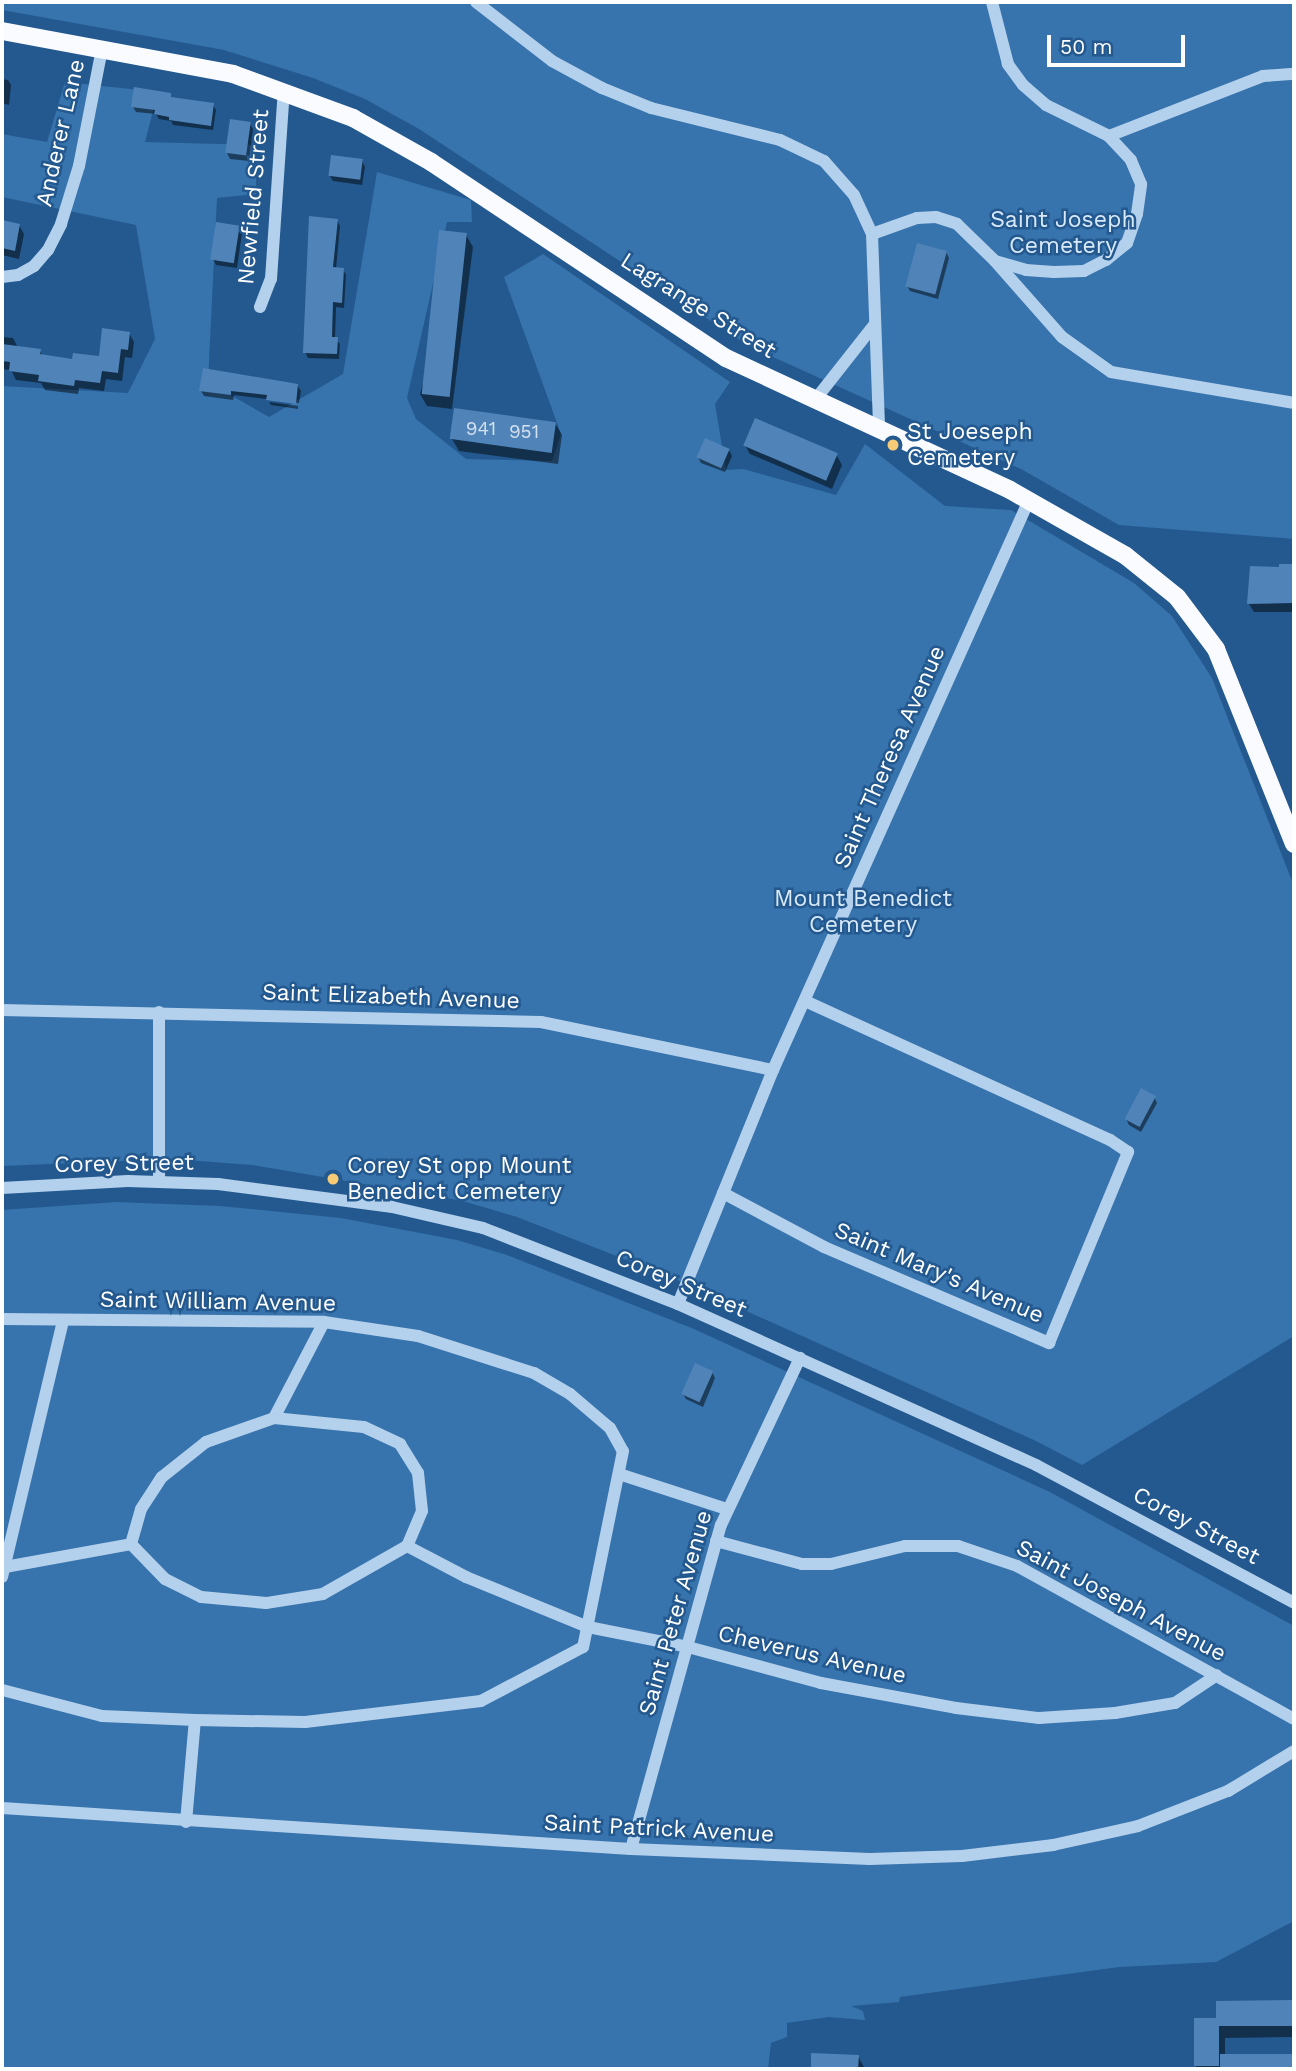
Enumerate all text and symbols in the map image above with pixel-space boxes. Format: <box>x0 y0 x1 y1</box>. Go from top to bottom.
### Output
scale bar <box>1051 21 1189 65</box>
text: 50 m <box>1060 34 1112 59</box>
street label: Anderer Lane <box>31 56 91 210</box>
street label: Newfield Street <box>233 108 275 286</box>
park label: Saint Joseph Cemetery <box>990 206 1136 260</box>
street label: Lagrange Street <box>615 247 781 365</box>
house number: 941 <box>466 418 496 440</box>
place label: St Joeseph Cemetery <box>907 418 1033 472</box>
house number: 951 <box>509 421 539 443</box>
marker: St Joeseph Cemetery <box>885 437 901 453</box>
street label: Saint Theresa Avenue <box>828 640 952 874</box>
park label: Mount Benedict Cemetery <box>774 885 952 939</box>
street label: Saint Elizabeth Avenue <box>261 979 521 1015</box>
street label: Corey Street <box>54 1149 194 1179</box>
place label: Corey St opp Mount Benedict Cemetery <box>347 1152 572 1206</box>
marker: Corey St opp Mount Benedict Cemetery <box>325 1171 341 1187</box>
street label: Saint Mary's Avenue <box>830 1216 1048 1330</box>
street label: Corey Street <box>611 1244 751 1324</box>
street label: Saint William Avenue <box>99 1286 337 1318</box>
street label: Corey Street <box>1128 1481 1264 1571</box>
street label: Saint Peter Avenue <box>633 1507 719 1719</box>
street label: Saint Joseph Avenue <box>1011 1534 1231 1668</box>
street label: Cheverus Avenue <box>715 1620 909 1690</box>
street label: Saint Patrick Avenue <box>542 1809 776 1849</box>

